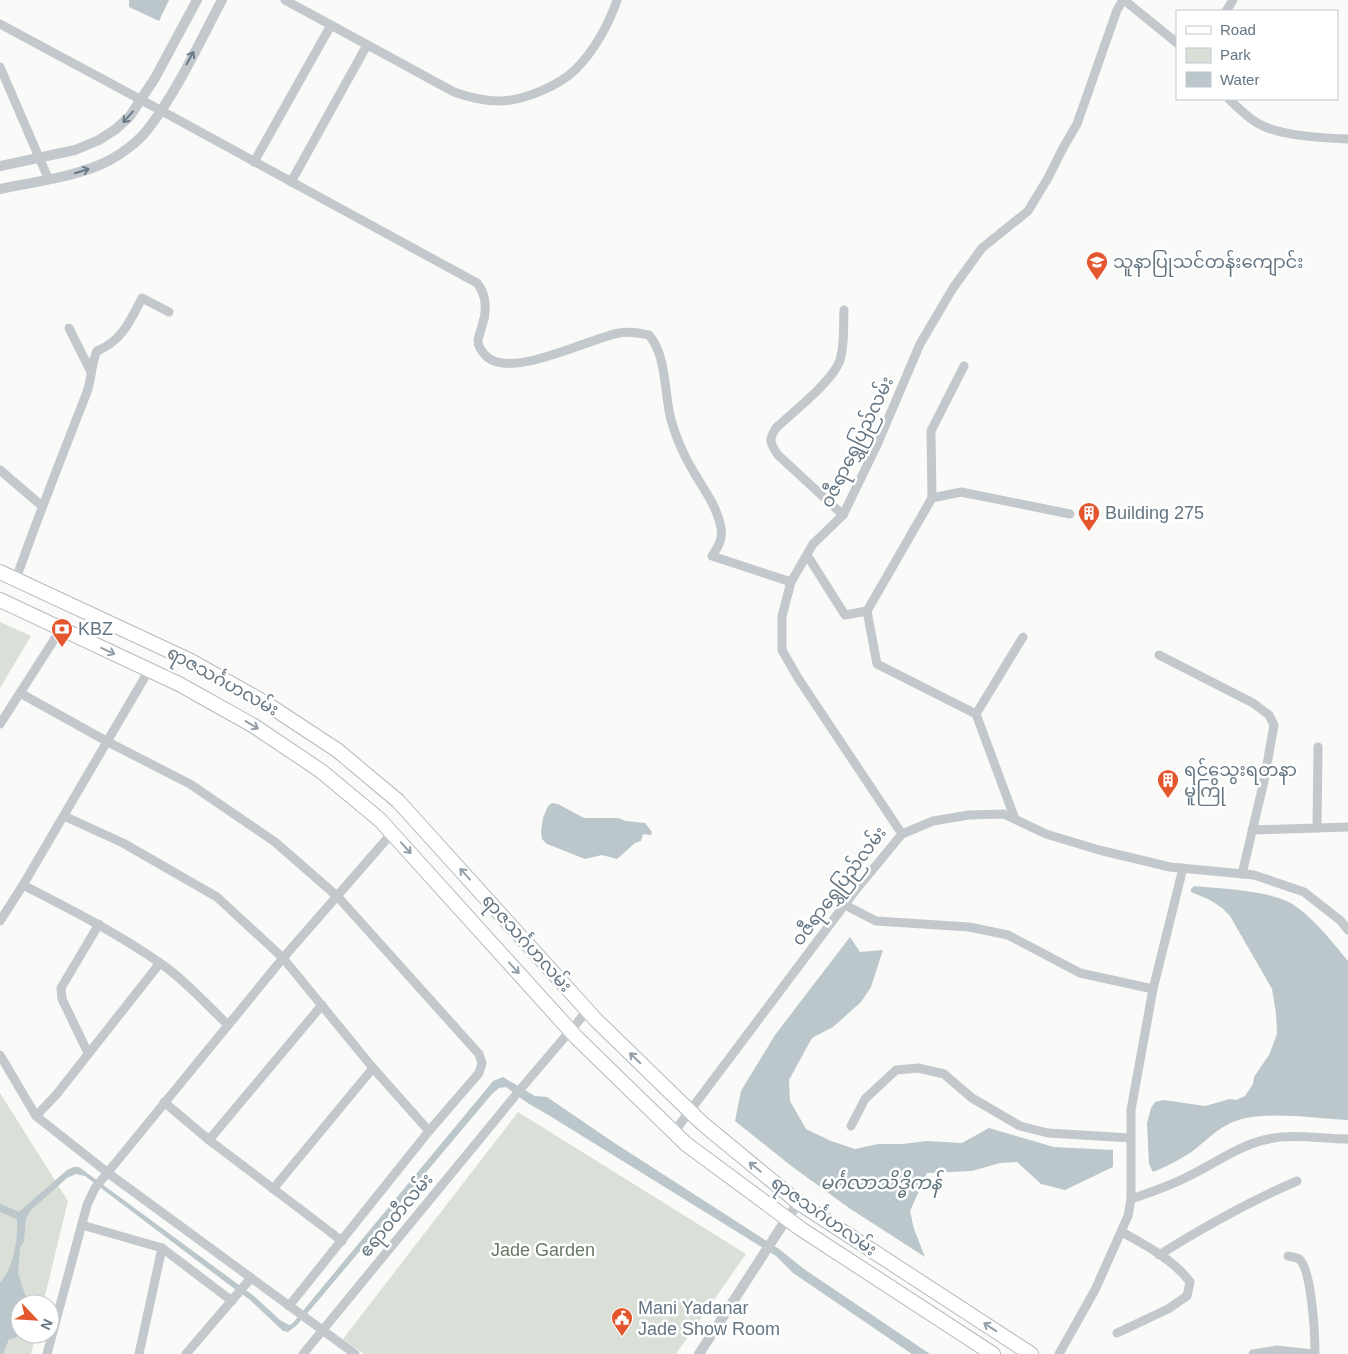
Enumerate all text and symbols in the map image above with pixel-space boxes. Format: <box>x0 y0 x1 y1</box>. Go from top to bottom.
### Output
legend <box>1176 10 1338 100</box>
text: Road <box>1220 21 1256 38</box>
text: Park <box>1220 46 1251 63</box>
one-way arrow <box>186 51 196 66</box>
text: Water <box>1220 71 1259 88</box>
one-way arrow <box>122 111 134 124</box>
one-way arrow <box>73 165 89 175</box>
place label: သူနာပြုသင်တန်းကျောင်း <box>1113 249 1304 277</box>
school or university icon: သူနာပြုသင်တန်းကျောင်း <box>1085 250 1109 281</box>
street label: ဝဇီရာရွှေပြည်လမ်း <box>813 371 902 513</box>
building icon: Building 275 <box>1077 501 1101 532</box>
place label: Building 275 <box>1105 503 1204 523</box>
bank icon: KBZ <box>50 617 74 648</box>
place label: KBZ <box>78 619 113 639</box>
street label: ရာဇသင်္ဂဟလမ်း <box>161 640 284 724</box>
one-way arrow <box>100 646 115 656</box>
one-way arrow <box>244 720 258 730</box>
place label: ရင်သွေးရတနာ မူကြို <box>1184 757 1297 806</box>
building icon: ရင်သွေးရတနာ မူကြို <box>1156 768 1180 799</box>
street label: ဝဇီရာရွှေပြည်လမ်း <box>785 820 894 952</box>
one-way arrow <box>400 841 411 854</box>
one-way arrow <box>459 868 470 881</box>
street label: ရာဇသင်္ဂဟလမ်း <box>474 888 578 999</box>
one-way arrow <box>509 962 520 975</box>
one-way arrow <box>628 1052 641 1064</box>
one-way arrow <box>749 1161 762 1172</box>
street label: ဧရာဝတီလမ်း <box>352 1167 441 1264</box>
water label: မင်္ဂလာသိဒ္ဓိကန် <box>820 1169 944 1198</box>
street label: ရာဇသင်္ဂဟလမ်း <box>765 1170 882 1264</box>
park label: Jade Garden <box>491 1240 595 1260</box>
north arrow <box>10 1294 60 1344</box>
place label: Mani Yadanar Jade Show Room <box>638 1298 780 1339</box>
public building icon: Mani Yadanar Jade Show Room <box>610 1306 634 1337</box>
text: N <box>37 1317 56 1332</box>
one-way arrow <box>983 1322 997 1333</box>

